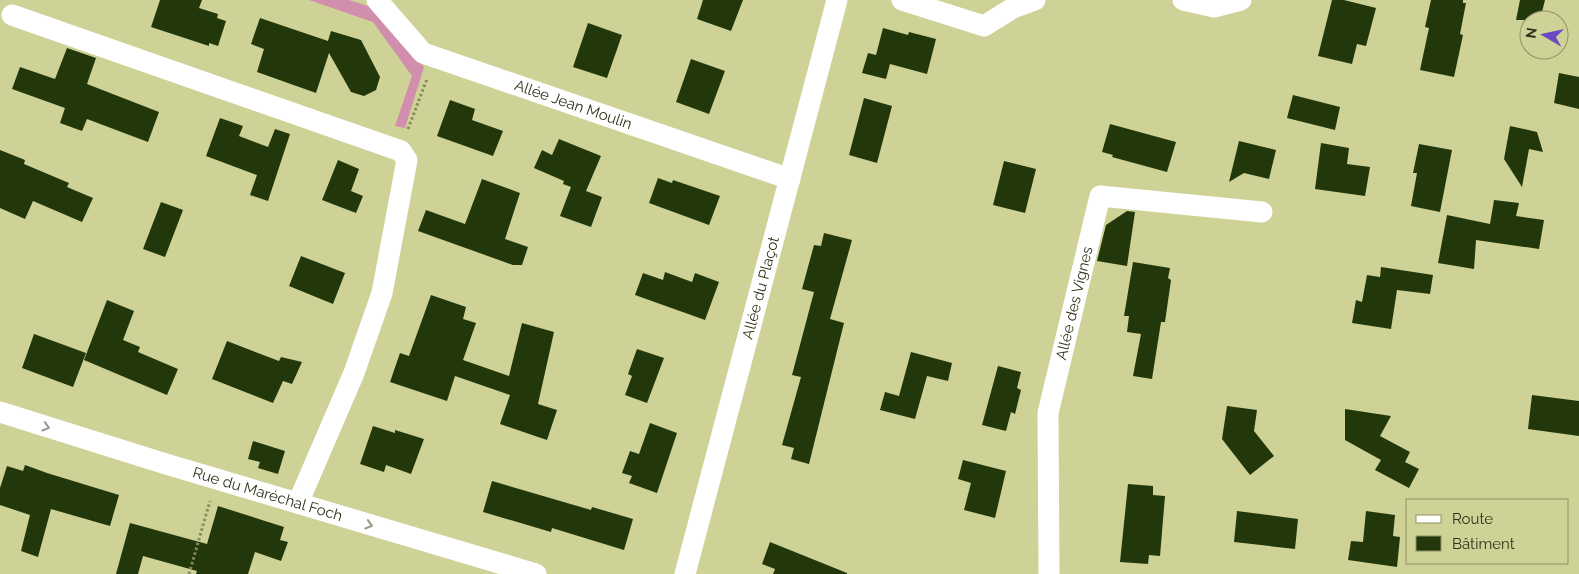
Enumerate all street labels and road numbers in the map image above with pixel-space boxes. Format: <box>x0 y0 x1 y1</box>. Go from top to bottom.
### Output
street label: Allée Jean Moulin <box>512 76 634 133</box>
street label: Allée du Plaçot <box>739 235 783 341</box>
street label: Allée des Vignes <box>1052 245 1097 362</box>
street label: Rue du Maréchal Foch <box>191 463 345 525</box>

